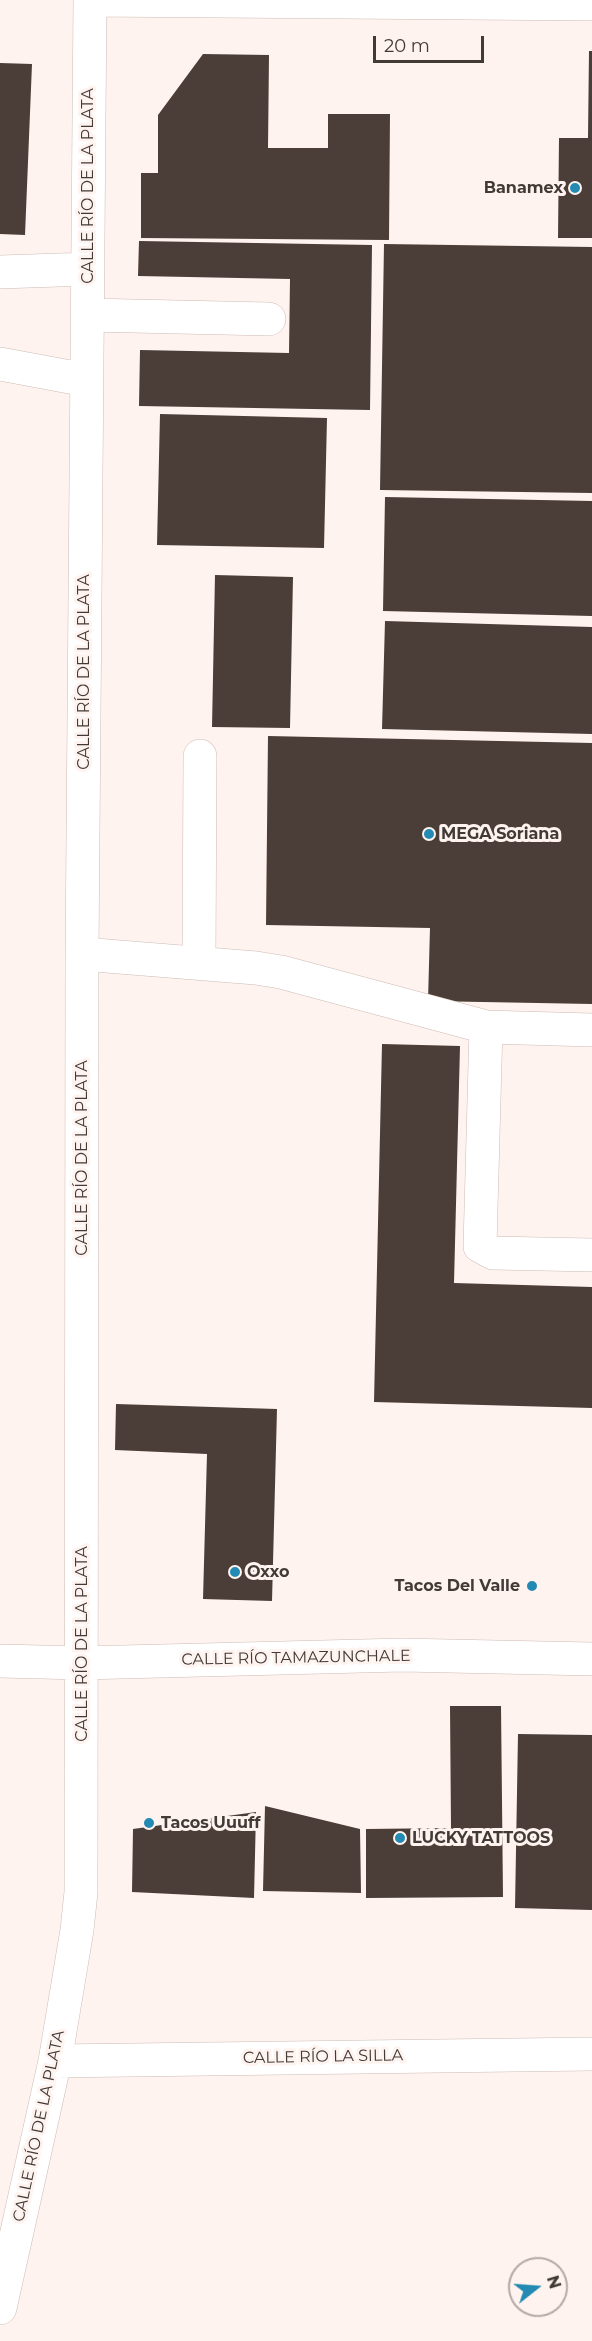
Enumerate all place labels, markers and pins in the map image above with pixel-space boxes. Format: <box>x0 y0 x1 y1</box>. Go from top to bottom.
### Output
place label: Banamex <box>484 178 563 198</box>
marker: Banamex <box>568 181 582 195</box>
place label: MEGA Soriana <box>441 824 559 844</box>
marker: MEGA Soriana <box>422 827 436 841</box>
place label: Oxxo <box>247 1562 290 1582</box>
marker: Oxxo <box>228 1565 242 1579</box>
place label: Tacos Del Valle <box>394 1576 520 1596</box>
marker: Tacos Del Valle <box>525 1579 539 1593</box>
place label: Tacos Uuuff <box>161 1813 260 1833</box>
marker: Tacos Uuuff <box>142 1816 156 1830</box>
place label: LUCKY TATTOOS <box>412 1828 550 1848</box>
marker: LUCKY TATTOOS <box>393 1831 407 1845</box>

